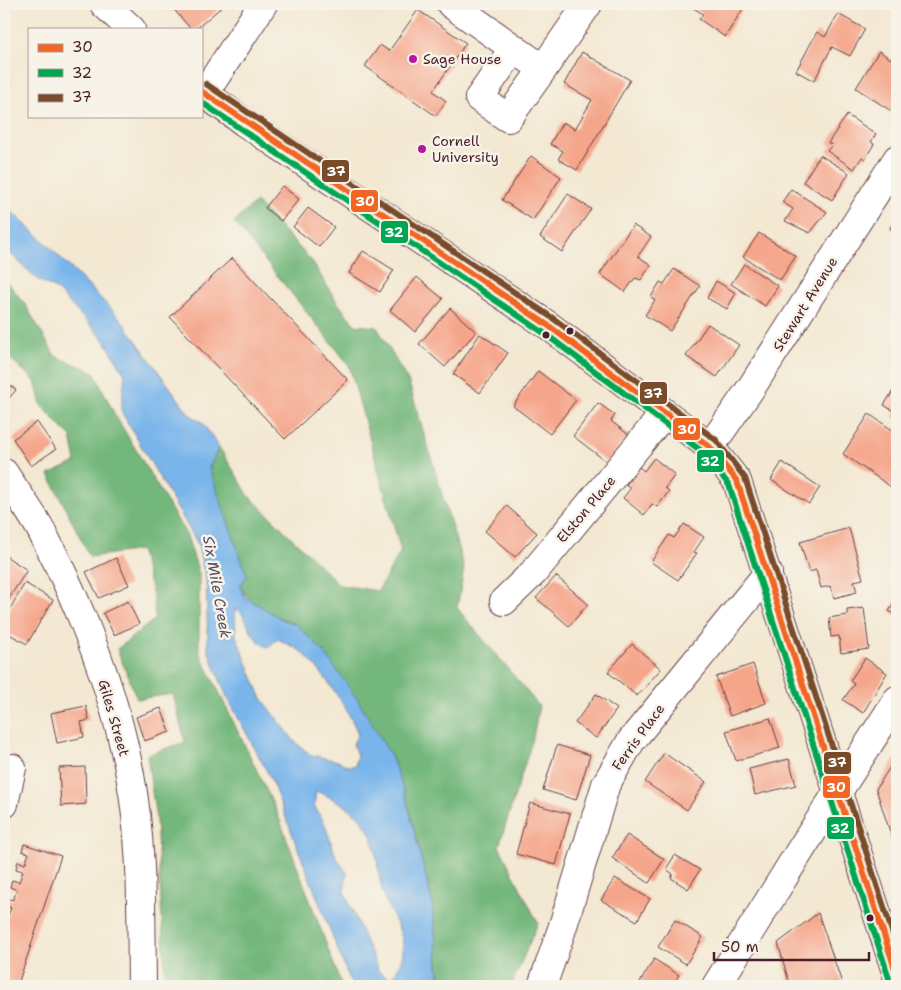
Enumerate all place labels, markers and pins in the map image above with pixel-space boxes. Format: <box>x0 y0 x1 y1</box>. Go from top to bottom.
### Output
place label: Sage House <box>423 50 502 68</box>
marker: Sage House <box>407 53 419 65</box>
place label: Cornell University <box>432 132 499 166</box>
marker: Cornell University <box>416 143 428 155</box>
unlabelled marker <box>565 326 575 336</box>
unlabelled marker <box>541 330 551 340</box>
unlabelled marker <box>865 913 875 923</box>

